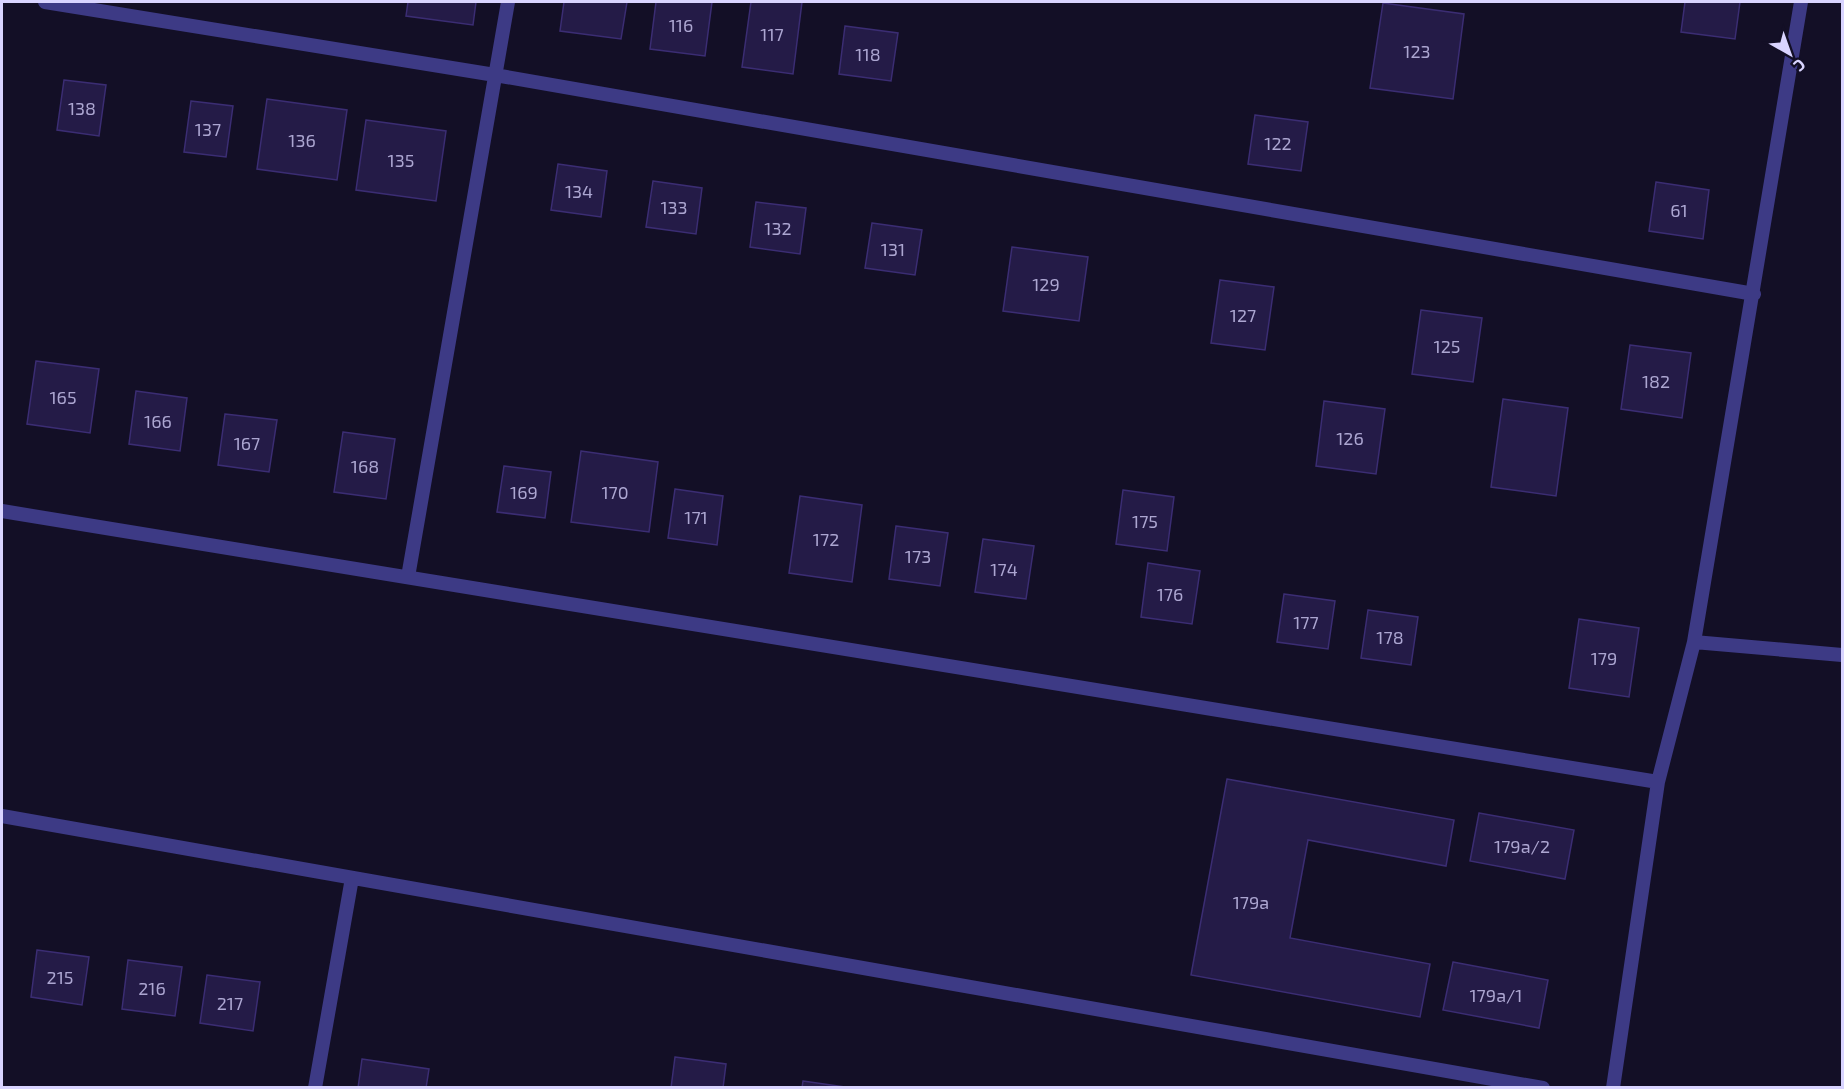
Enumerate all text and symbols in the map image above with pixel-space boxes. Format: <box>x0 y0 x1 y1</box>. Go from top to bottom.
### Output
house number: 116 <box>669 14 693 36</box>
house number: 117 <box>760 23 784 45</box>
north arrow <box>1760 24 1820 84</box>
house number: 123 <box>1403 40 1431 62</box>
house number: 118 <box>855 43 881 65</box>
text: С <box>1790 56 1810 76</box>
house number: 138 <box>68 97 96 119</box>
house number: 137 <box>195 118 221 140</box>
house number: 136 <box>288 129 316 151</box>
house number: 122 <box>1264 132 1292 154</box>
house number: 135 <box>388 149 414 171</box>
house number: 134 <box>565 180 593 202</box>
house number: 133 <box>660 196 688 218</box>
house number: 61 <box>1670 199 1688 221</box>
house number: 132 <box>764 217 792 239</box>
house number: 131 <box>881 238 905 260</box>
house number: 129 <box>1032 273 1060 295</box>
house number: 127 <box>1230 304 1256 326</box>
house number: 125 <box>1434 335 1460 357</box>
house number: 182 <box>1642 370 1670 392</box>
house number: 165 <box>49 386 77 408</box>
house number: 166 <box>144 410 172 432</box>
house number: 126 <box>1336 427 1364 449</box>
house number: 167 <box>234 432 260 454</box>
house number: 168 <box>351 455 379 477</box>
house number: 169 <box>510 481 538 503</box>
house number: 170 <box>601 481 629 503</box>
house number: 171 <box>684 506 708 528</box>
house number: 175 <box>1132 510 1158 532</box>
house number: 172 <box>813 528 839 550</box>
house number: 173 <box>905 545 931 567</box>
house number: 174 <box>990 558 1018 580</box>
house number: 176 <box>1157 583 1183 605</box>
house number: 177 <box>1293 611 1319 633</box>
house number: 178 <box>1376 626 1404 648</box>
house number: 179 <box>1591 647 1617 669</box>
house number: 179а/2 <box>1494 835 1550 857</box>
house number: 179а <box>1233 891 1269 913</box>
house number: 215 <box>47 966 73 988</box>
house number: 216 <box>138 977 166 999</box>
house number: 179а/1 <box>1469 984 1523 1006</box>
house number: 217 <box>217 992 243 1014</box>

